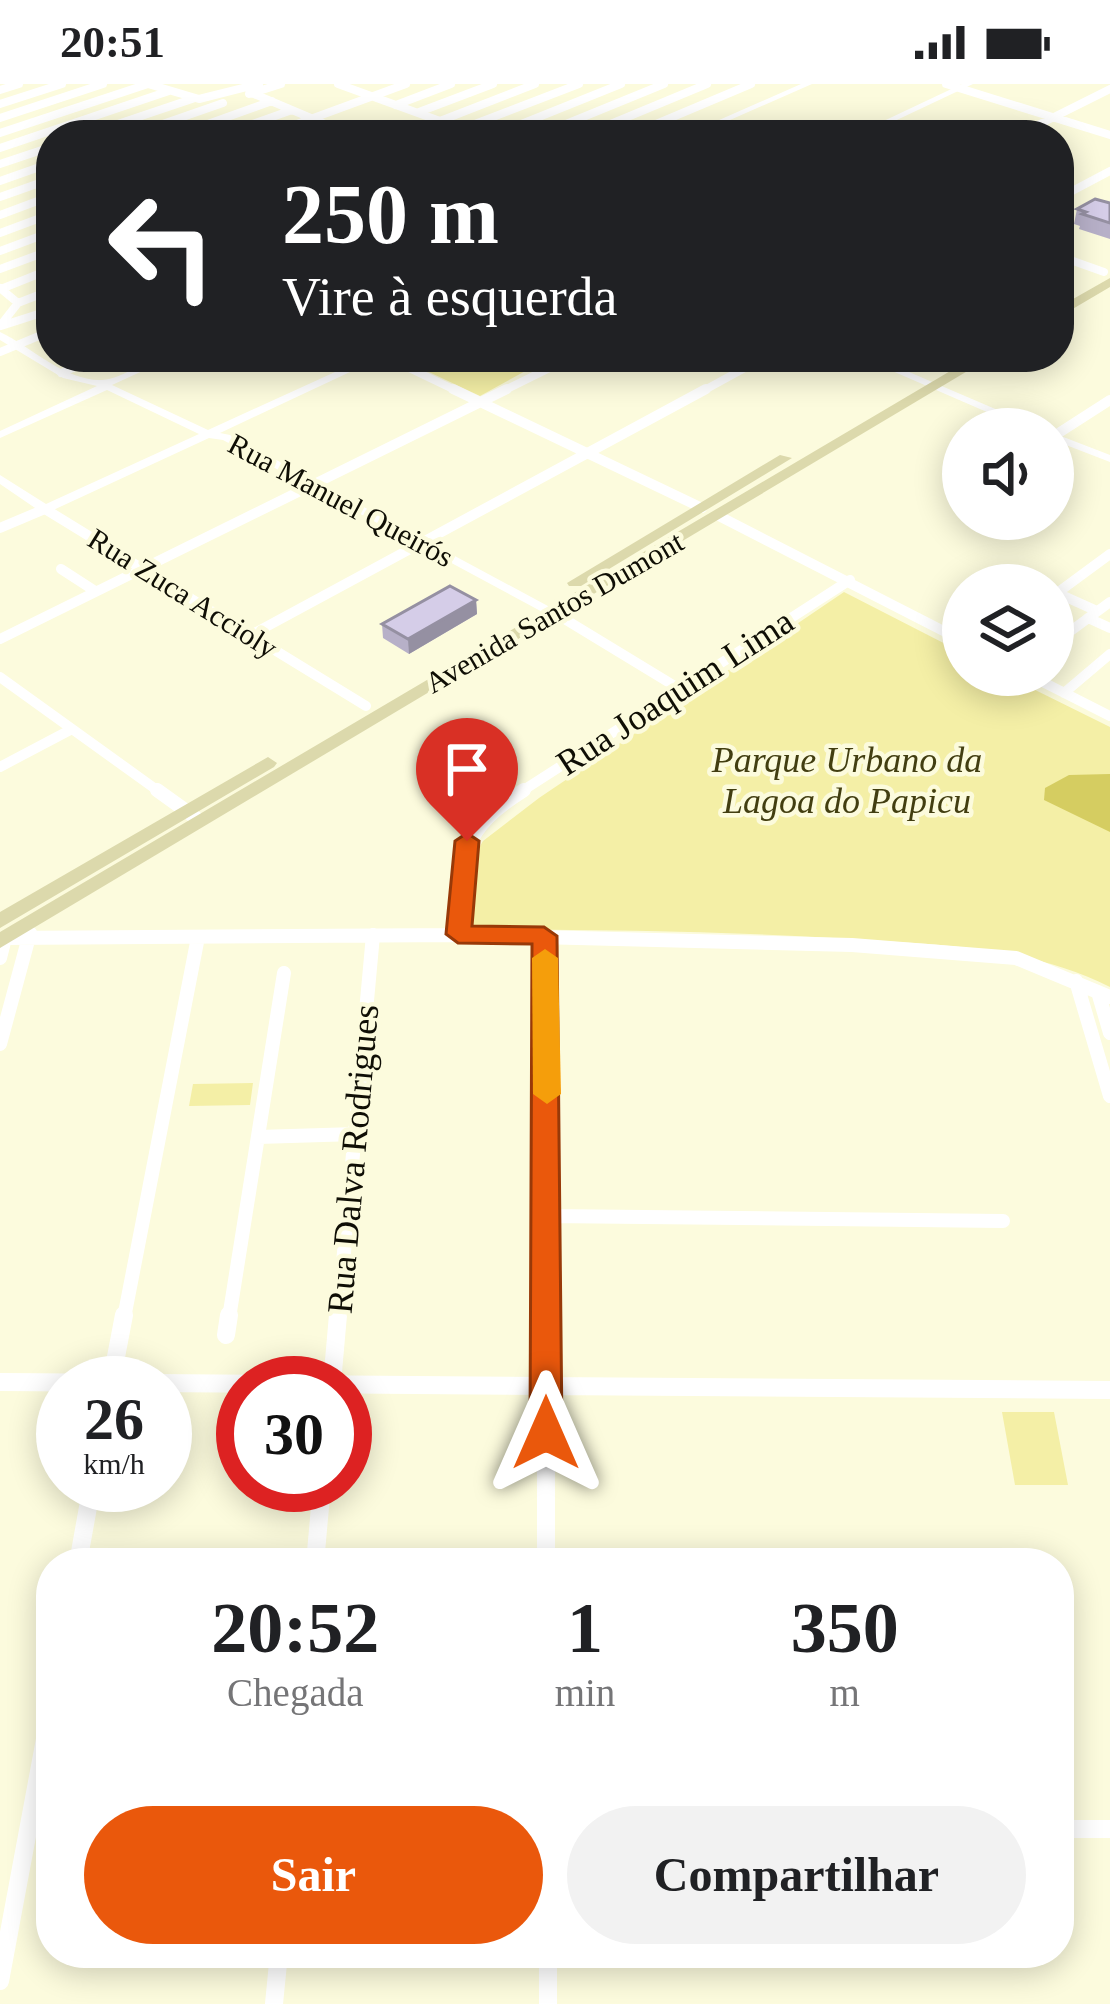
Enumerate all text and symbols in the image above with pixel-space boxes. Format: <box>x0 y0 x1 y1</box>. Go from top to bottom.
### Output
text: 20:51 <box>60 17 165 67</box>
icon: left <box>84 168 240 324</box>
text: 250 m <box>282 168 499 261</box>
text: Vire à esquerda <box>282 267 618 327</box>
map controls <box>942 408 1074 696</box>
button: sound <box>942 408 1074 540</box>
street label: Rua Manuel Queirós <box>223 427 459 573</box>
street label: Rua Zuca Accioly <box>82 522 284 664</box>
street label: Avenida Santos Dumont <box>419 524 690 699</box>
button: layers <box>942 564 1074 696</box>
street label: Rua Joaquim Lima <box>549 601 801 783</box>
pin <box>416 718 518 841</box>
icon: arrive <box>434 736 500 802</box>
park label: Parque Urbano da Lagoa do Papicu <box>711 740 982 821</box>
street label: Rua Dalva Rodrigues <box>320 1003 386 1315</box>
speed limit sign: 30 <box>216 1356 372 1512</box>
position arrow <box>483 1370 609 1496</box>
text: 26 <box>84 1386 144 1452</box>
text: km/h <box>83 1447 145 1480</box>
text: 20:52 <box>211 1588 379 1668</box>
text: 1 <box>567 1588 603 1668</box>
text: 350 <box>791 1588 899 1668</box>
text: Chegada <box>227 1671 364 1714</box>
text: min <box>555 1671 615 1714</box>
text: m <box>829 1671 860 1714</box>
button: Sair <box>84 1806 543 1944</box>
button: Compartilhar <box>567 1806 1026 1944</box>

